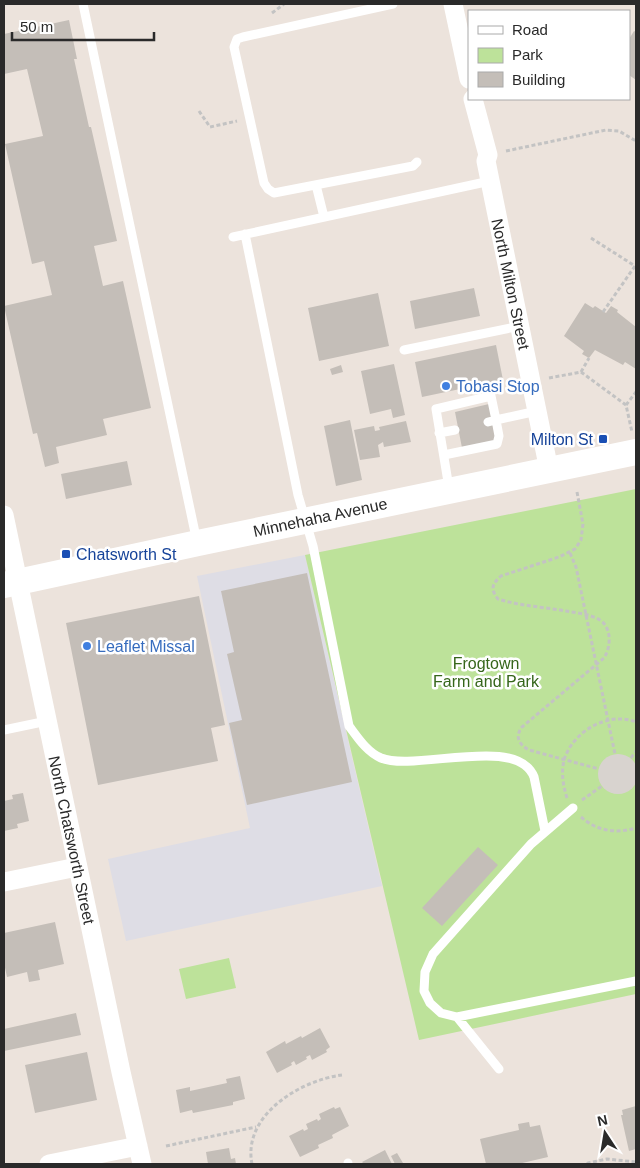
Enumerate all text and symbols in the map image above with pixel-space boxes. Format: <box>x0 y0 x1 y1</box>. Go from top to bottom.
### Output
scale bar <box>12 10 155 42</box>
legend <box>468 10 630 100</box>
text: 50 m <box>20 18 53 35</box>
text: Road <box>512 21 548 38</box>
text: Park <box>512 46 543 63</box>
text: Building <box>512 71 565 88</box>
street label: North Milton Street <box>488 217 533 352</box>
place label: Tobasi Stop <box>456 378 540 395</box>
marker: Tobasi Stop <box>440 380 452 392</box>
place label: Milton St <box>531 431 594 448</box>
marker: Milton St <box>597 433 609 445</box>
street label: Minnehaha Avenue <box>251 495 389 540</box>
place label: Chatsworth St <box>76 546 177 563</box>
marker: Chatsworth St <box>60 548 72 560</box>
place label: Leaflet Missal <box>97 638 195 655</box>
marker: Leaflet Missal <box>81 640 93 652</box>
park label: Frogtown Farm and Park <box>433 655 540 690</box>
street label: North Chatsworth Street <box>45 754 98 926</box>
north arrow <box>580 1108 630 1158</box>
text: N <box>596 1111 609 1129</box>

